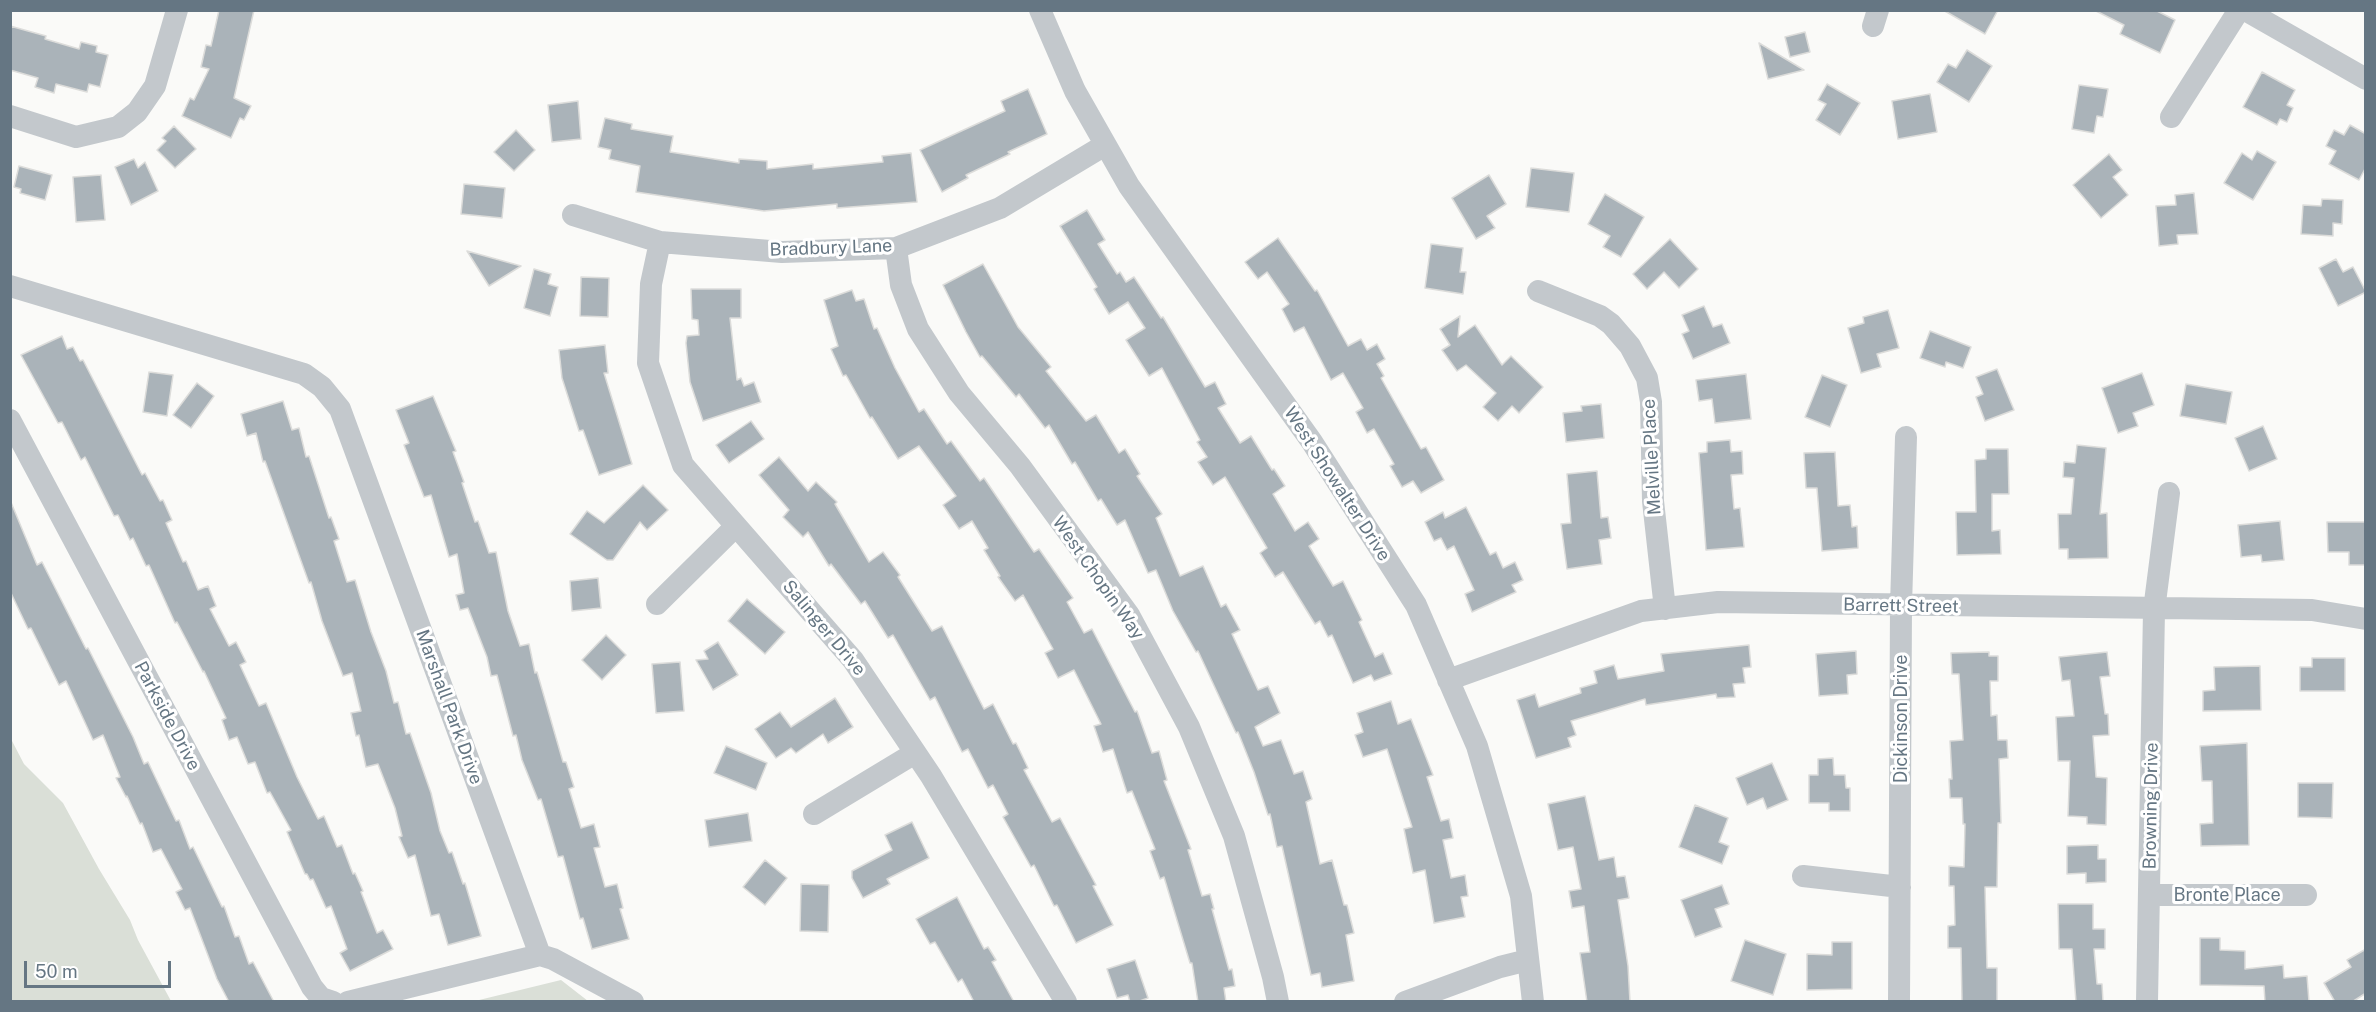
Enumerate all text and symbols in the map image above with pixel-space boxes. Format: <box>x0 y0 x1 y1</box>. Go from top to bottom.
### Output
street label: Bradbury Lane <box>769 235 893 261</box>
street label: Melville Place <box>1638 398 1666 516</box>
street label: West Showalter Drive <box>1279 403 1395 565</box>
street label: West Chopin Way <box>1047 512 1149 644</box>
street label: Salinger Drive <box>778 576 870 680</box>
street label: Barrett Street <box>1843 594 1959 618</box>
street label: Marshall Park Drive <box>411 627 487 787</box>
street label: Dickinson Drive <box>1890 655 1912 783</box>
street label: Parkside Drive <box>129 658 205 774</box>
street label: Browning Drive <box>2139 742 2163 870</box>
street label: Bronte Place <box>2173 884 2281 906</box>
scale bar <box>27 949 174 987</box>
text: 50 m <box>35 961 78 982</box>

